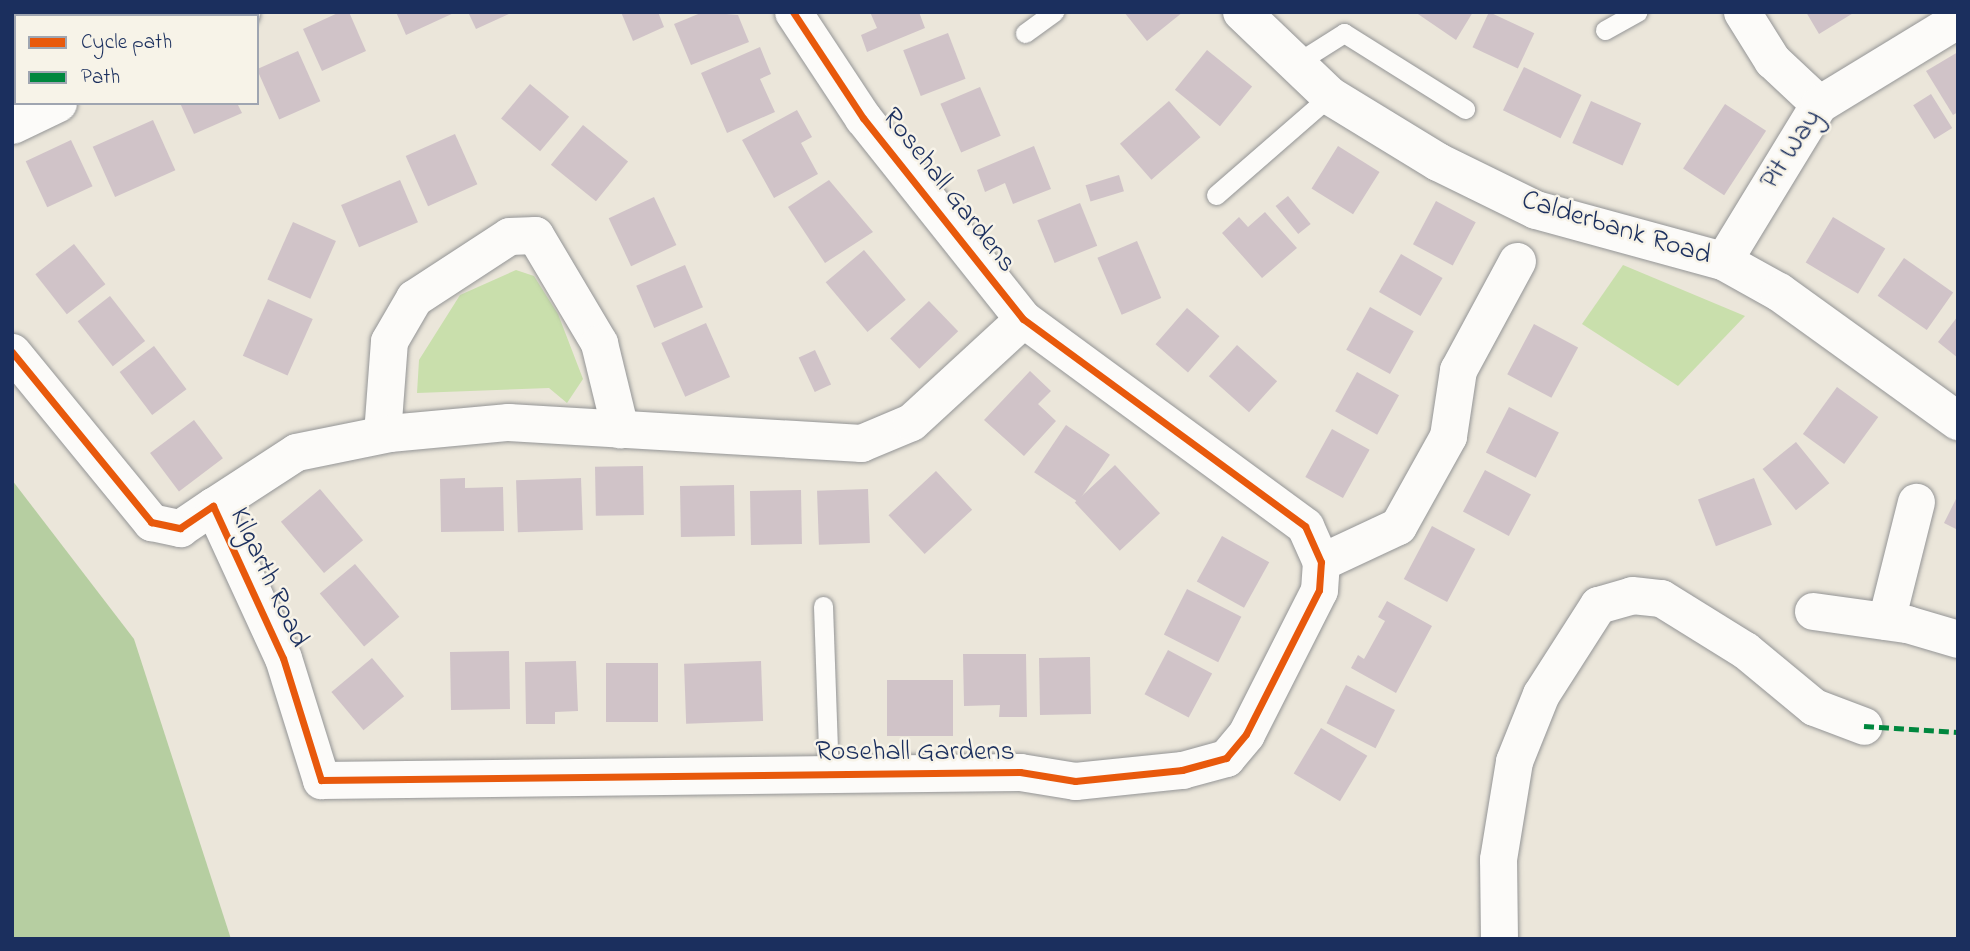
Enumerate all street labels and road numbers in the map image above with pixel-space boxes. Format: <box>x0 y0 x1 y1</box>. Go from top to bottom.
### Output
street label: Rosehall Gardens <box>873 102 1023 280</box>
street label: Pit Way <box>1754 104 1830 196</box>
street label: Calderbank Road <box>1517 184 1715 274</box>
street label: Kilgarth Road <box>221 503 315 653</box>
street label: Rosehall Gardens <box>815 736 1015 770</box>

